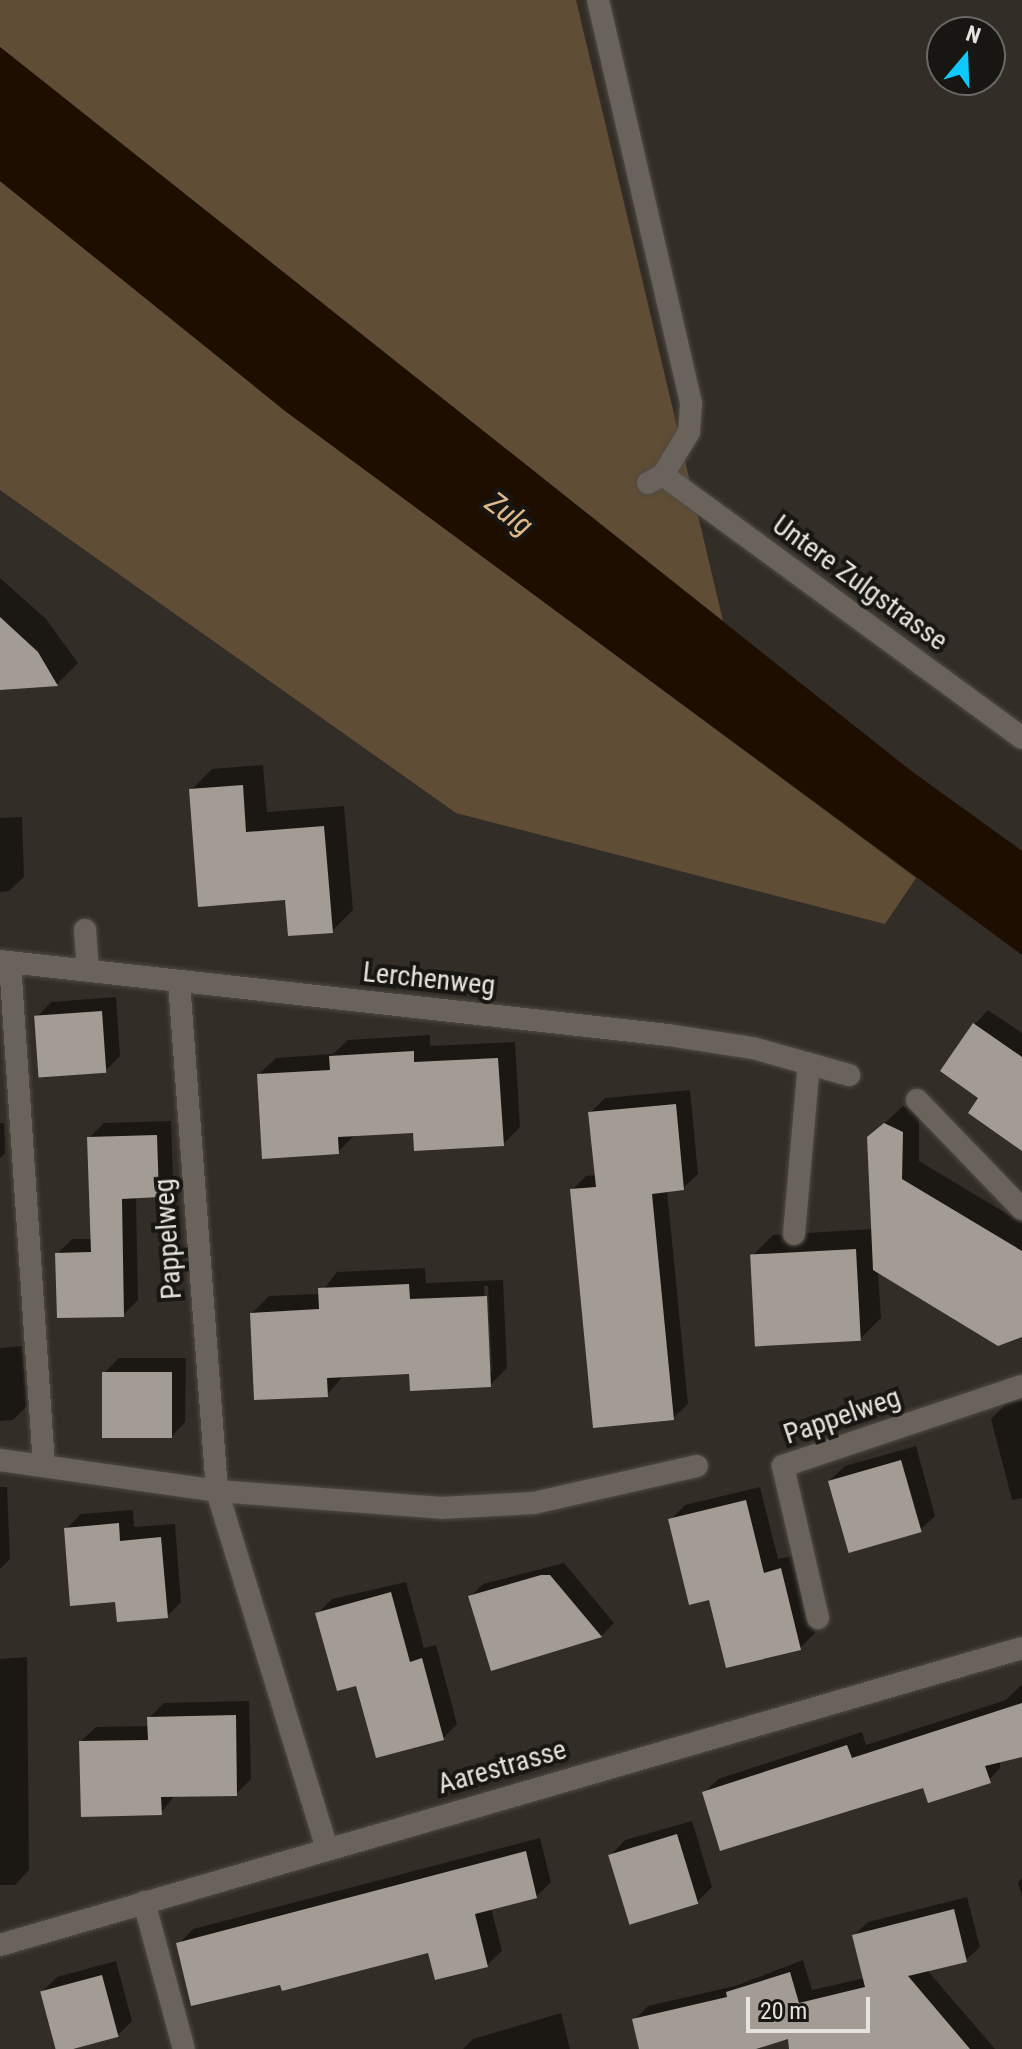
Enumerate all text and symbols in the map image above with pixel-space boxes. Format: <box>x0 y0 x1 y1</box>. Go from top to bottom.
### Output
north arrow <box>926 16 1006 96</box>
text: N <box>963 21 984 49</box>
water label: Zulg <box>478 485 540 543</box>
street label: Untere Zulgstrasse <box>766 508 954 658</box>
street label: Lerchenweg <box>361 955 497 1003</box>
street label: Pappelweg <box>147 1177 189 1301</box>
street label: Pappelweg <box>779 1380 905 1452</box>
street label: Aarestrasse <box>434 1733 570 1801</box>
scale bar <box>750 1981 874 2031</box>
text: 20 m <box>760 1997 807 2025</box>

